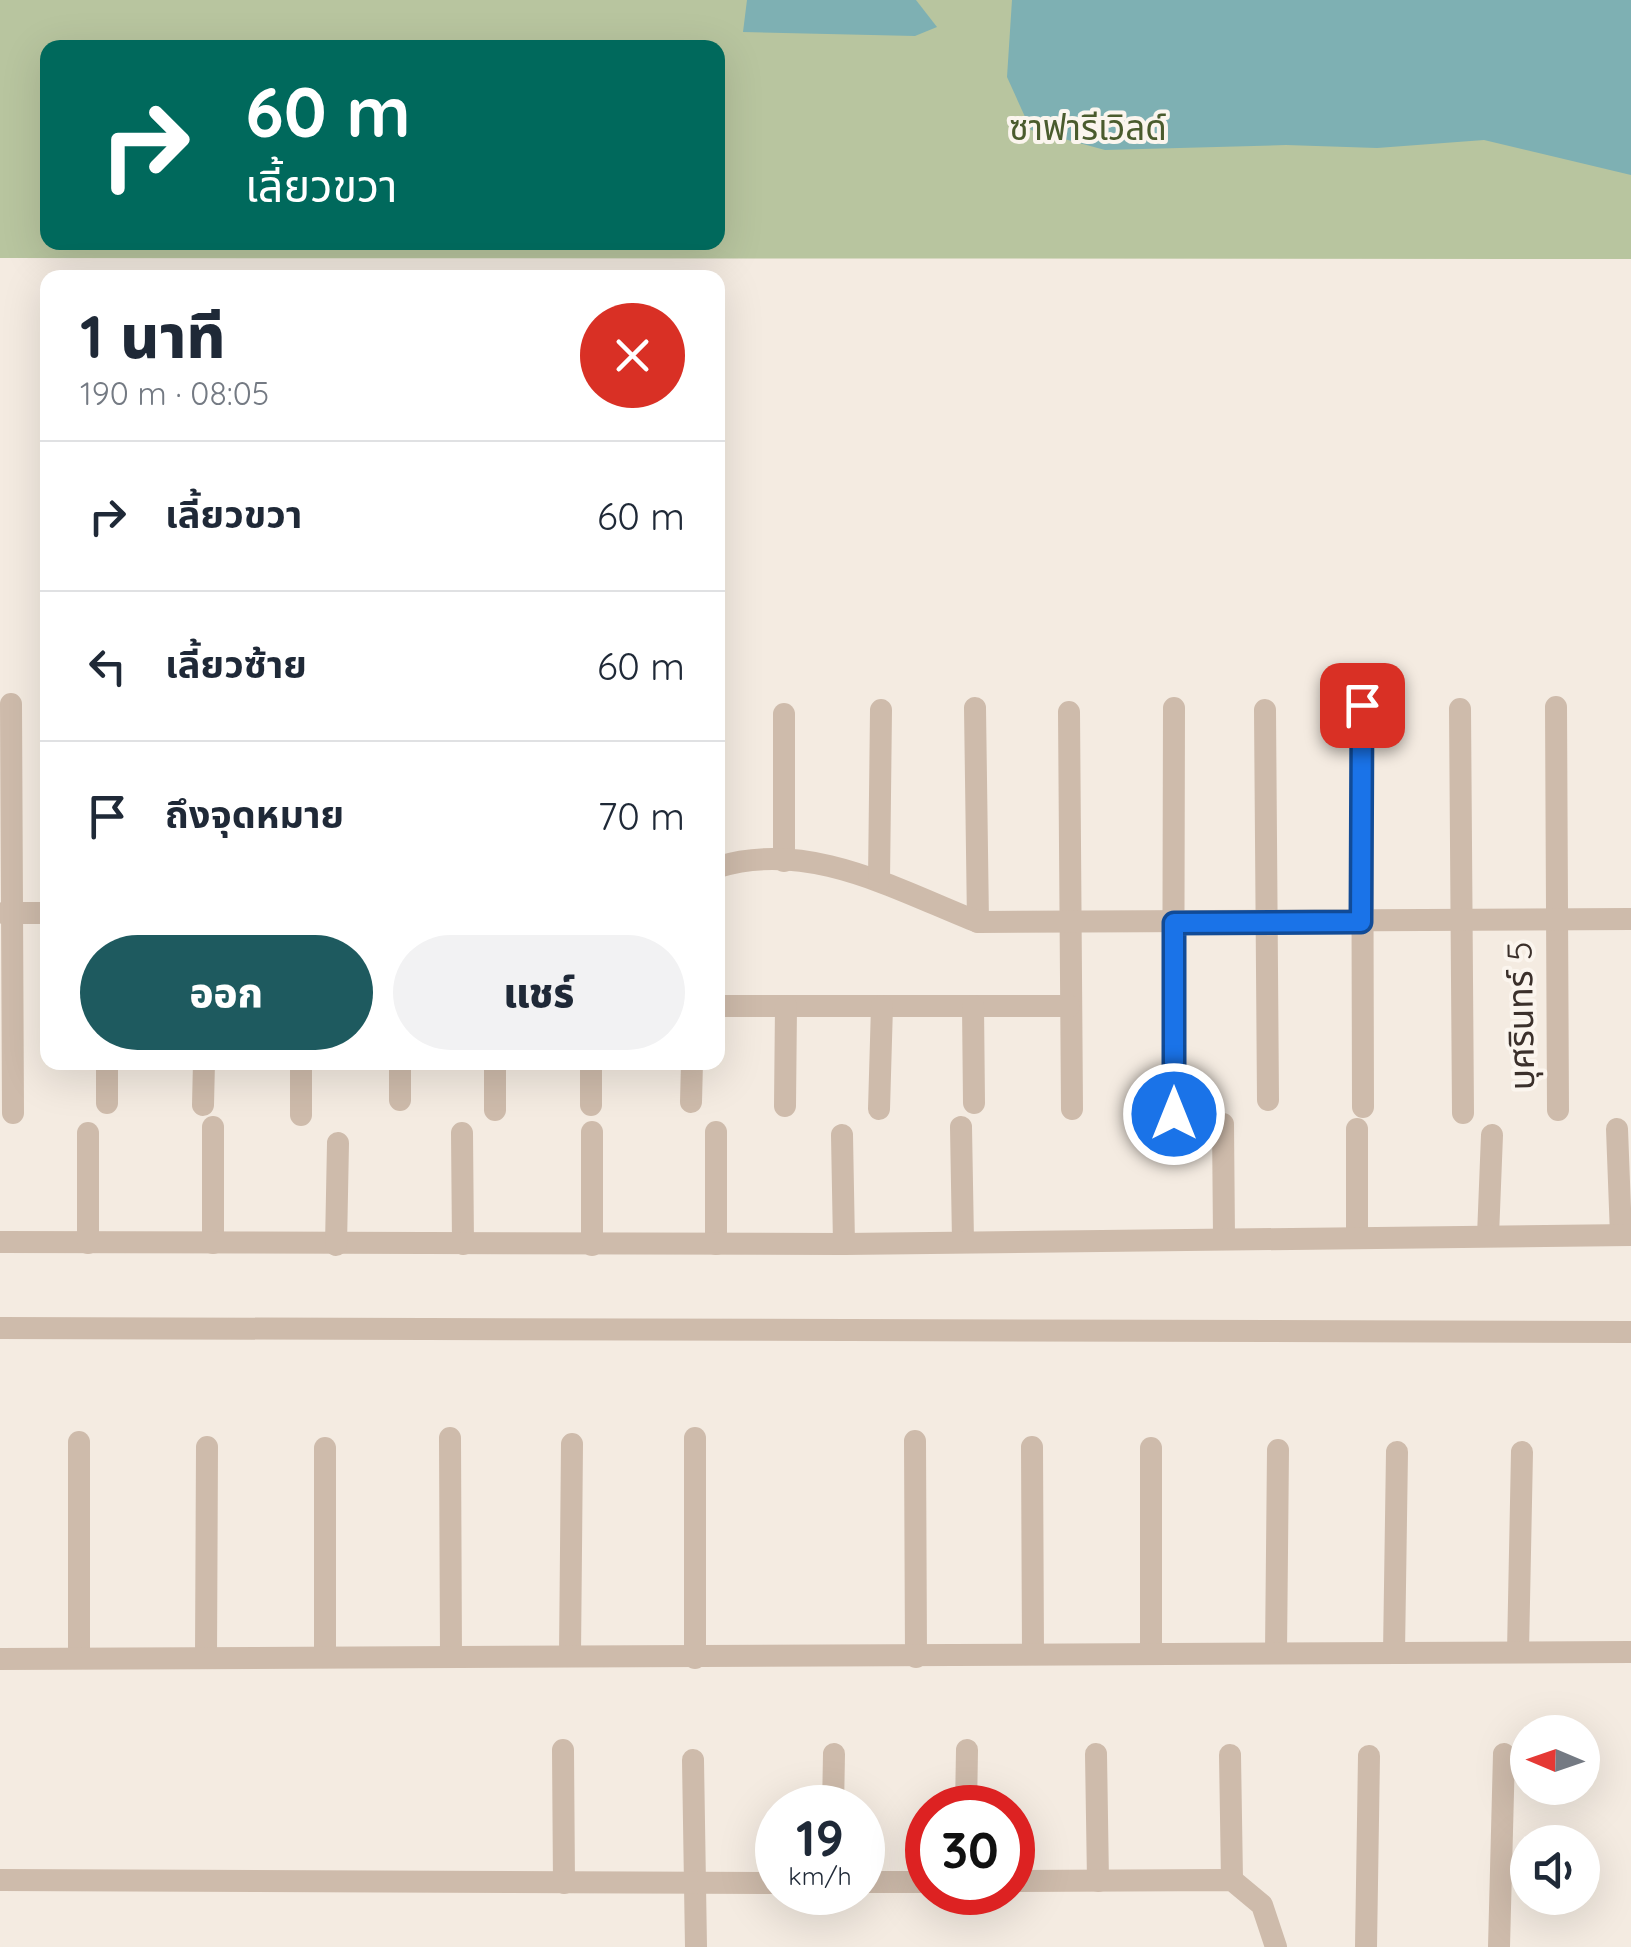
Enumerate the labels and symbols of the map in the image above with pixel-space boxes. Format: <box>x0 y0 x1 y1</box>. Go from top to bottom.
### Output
park label: ซาฟารีเวิลด์ <box>1009 105 1167 149</box>
pin <box>1320 663 1405 748</box>
street label: บุศรินทร์ 5 <box>1497 941 1543 1091</box>
position arrow <box>1122 1062 1226 1166</box>
north arrow <box>1510 1715 1600 1805</box>
speed limit sign: 30 <box>905 1785 1035 1915</box>

